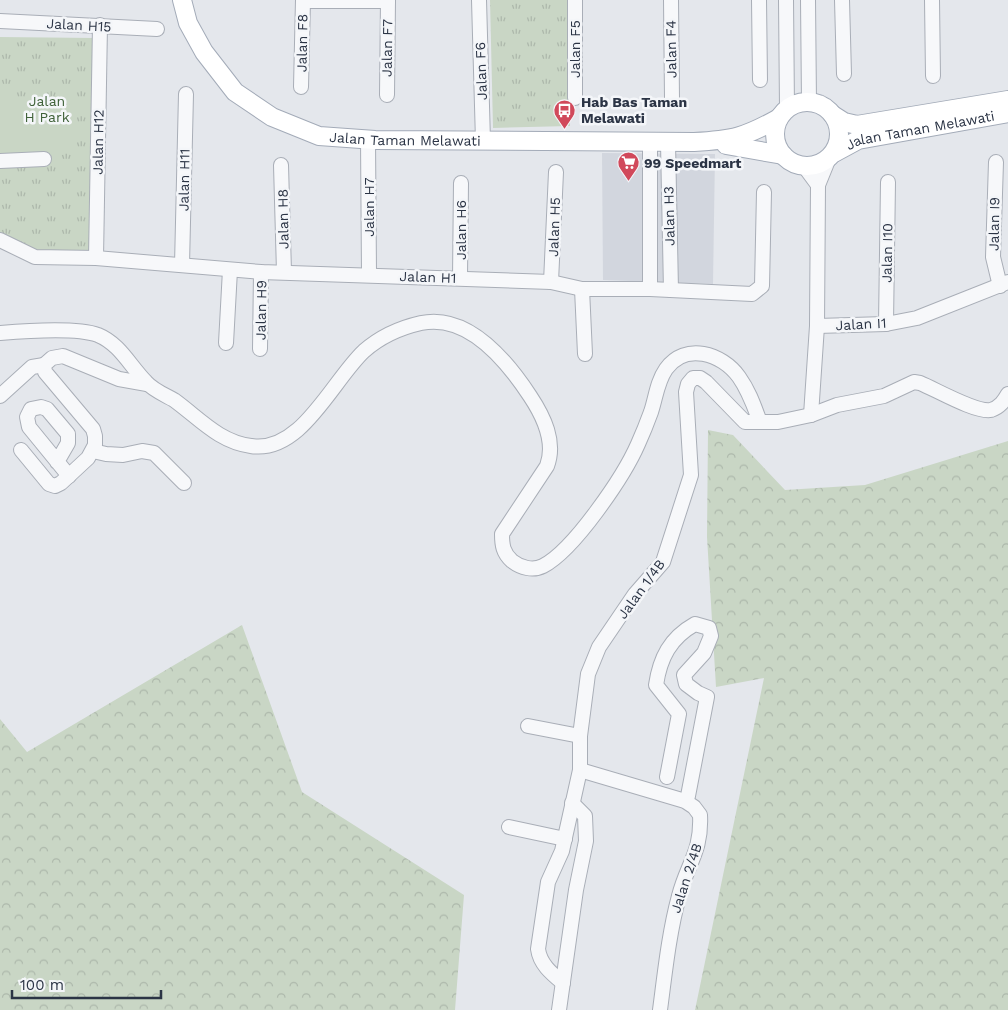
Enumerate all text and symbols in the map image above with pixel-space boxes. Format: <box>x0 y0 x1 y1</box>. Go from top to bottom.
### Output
street label: Jalan F8 <box>293 14 311 72</box>
street label: Jalan H15 <box>46 15 112 35</box>
street label: Jalan F7 <box>378 19 396 77</box>
street label: Jalan F5 <box>567 20 583 78</box>
street label: Jalan F4 <box>662 20 680 78</box>
street label: Jalan F6 <box>472 42 490 100</box>
park label: Jalan H Park <box>24 93 70 125</box>
place label: Hab Bas Taman Melawati <box>581 94 687 126</box>
bus stop icon: Hab Bas Taman Melawati <box>553 98 577 129</box>
street label: Jalan Taman Melawati <box>843 108 996 153</box>
street label: Jalan H12 <box>89 109 107 175</box>
street label: Jalan Taman Melawati <box>329 129 481 149</box>
street label: Jalan H11 <box>175 149 193 211</box>
supermarket icon: 99 Speedmart <box>616 151 640 182</box>
place label: 99 Speedmart <box>644 155 741 171</box>
street label: Jalan H7 <box>361 177 377 237</box>
street label: Jalan H3 <box>660 186 678 246</box>
street label: Jalan H8 <box>274 189 292 249</box>
street label: Jalan H5 <box>545 197 563 257</box>
street label: Jalan I9 <box>986 197 1002 251</box>
street label: Jalan H6 <box>453 200 469 260</box>
street label: Jalan I10 <box>878 223 896 283</box>
street label: Jalan H1 <box>399 268 457 286</box>
street label: Jalan H9 <box>252 280 270 340</box>
street label: Jalan I1 <box>835 315 887 333</box>
street label: Jalan 1/4B <box>614 556 668 622</box>
street label: Jalan 2/4B <box>667 841 705 915</box>
scale bar <box>12 968 161 1000</box>
text: 100 m <box>20 976 64 994</box>

